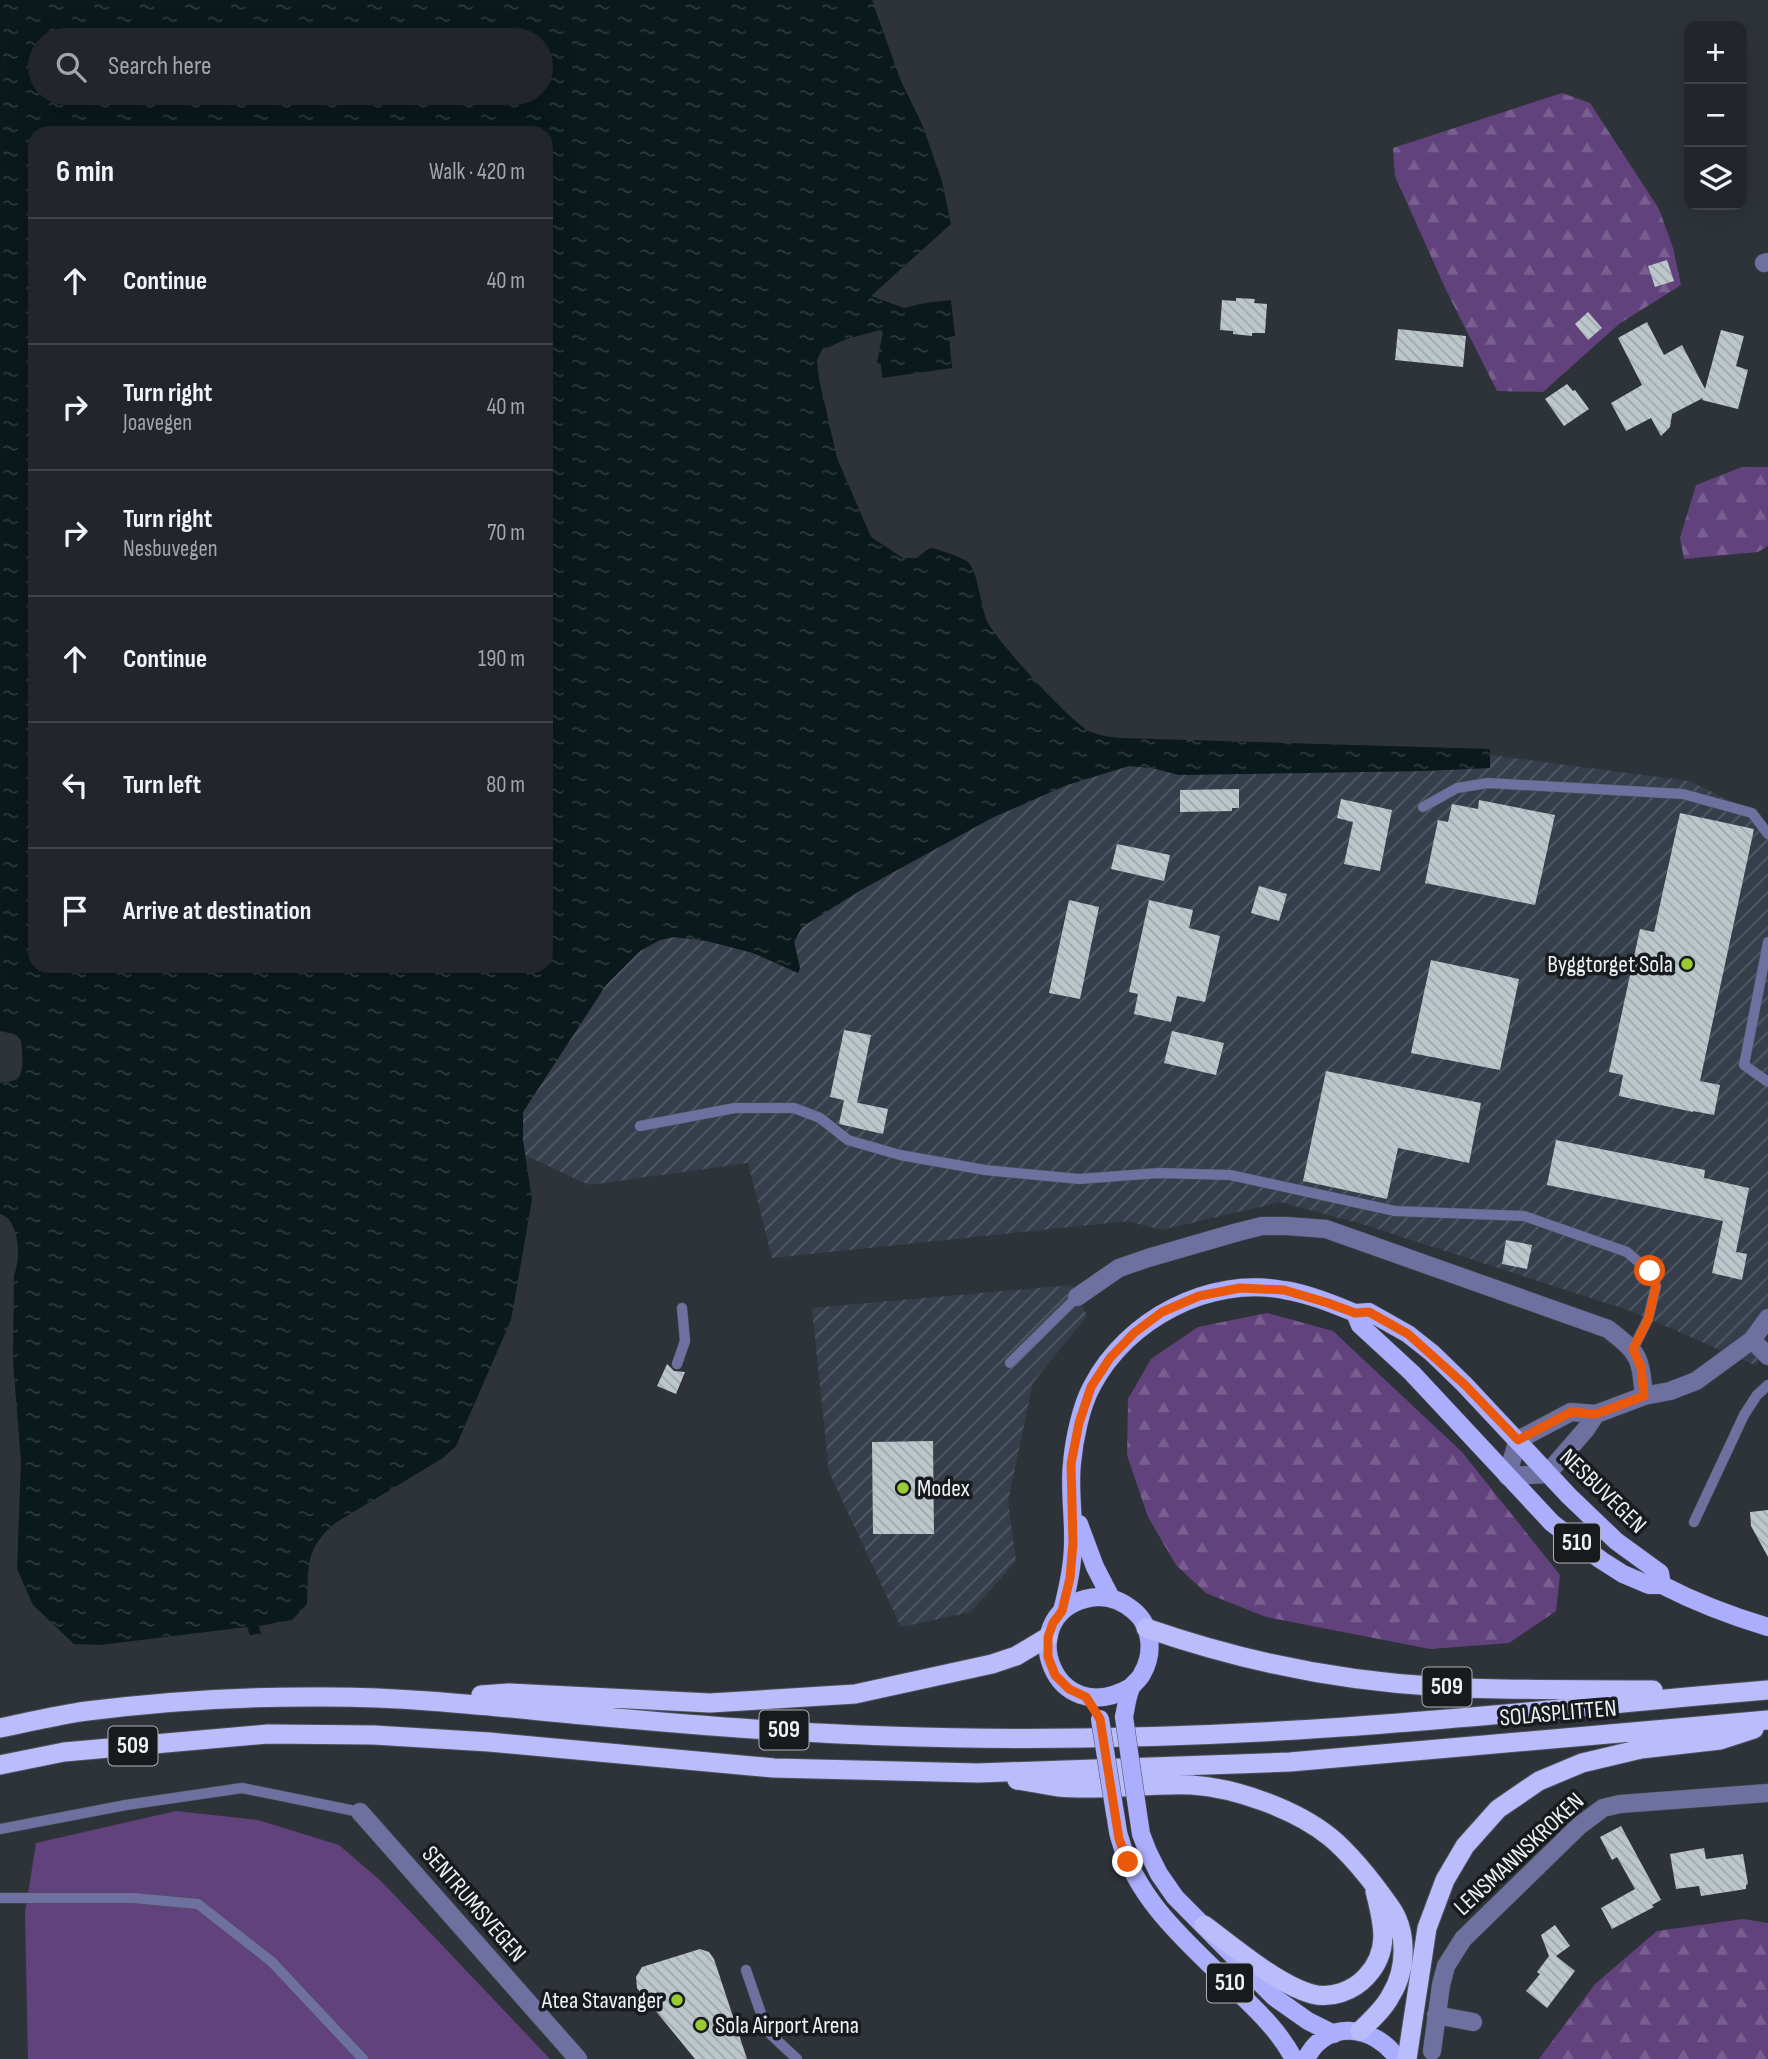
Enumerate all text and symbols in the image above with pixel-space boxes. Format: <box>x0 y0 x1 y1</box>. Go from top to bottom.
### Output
map controls <box>1684 21 1747 210</box>
button: + <box>1684 21 1747 84</box>
search box <box>28 28 553 105</box>
icon: search <box>52 48 90 86</box>
text: Search here <box>108 51 211 82</box>
button: − <box>1684 84 1747 147</box>
button: layers <box>1684 147 1747 210</box>
text: 6 min <box>56 154 114 190</box>
text: Walk · 420 m <box>429 158 525 186</box>
icon: ahead <box>56 262 94 300</box>
text: Continue <box>123 266 207 297</box>
text: 40 m <box>487 267 525 295</box>
text: Turn right <box>123 378 212 409</box>
icon: right <box>56 388 94 426</box>
text: 40 m <box>487 393 525 421</box>
text: Joavegen <box>123 409 192 437</box>
text: Turn right <box>123 504 212 535</box>
icon: right <box>56 514 94 552</box>
text: 70 m <box>487 519 525 547</box>
text: Nesbuvegen <box>123 535 218 563</box>
icon: ahead <box>56 640 94 678</box>
text: Continue <box>123 644 207 675</box>
text: 190 m <box>478 645 525 673</box>
icon: left <box>56 766 94 804</box>
text: Turn left <box>123 770 201 801</box>
text: 80 m <box>486 771 525 799</box>
icon: arrive <box>56 892 94 930</box>
text: Arrive at destination <box>123 896 311 927</box>
place label: Byggtorget Sola <box>1547 950 1673 979</box>
marker: Byggtorget Sola <box>1679 956 1695 972</box>
route start <box>1634 1255 1665 1286</box>
street label: NESBUVEGEN <box>1554 1443 1652 1539</box>
place label: Modex <box>917 1474 970 1503</box>
marker: Modex <box>895 1480 911 1496</box>
road number: 510 <box>1554 1524 1600 1562</box>
road number: 509 <box>1422 1668 1472 1706</box>
street label: SOLASPLITTEN <box>1498 1693 1618 1733</box>
road number: 509 <box>760 1710 808 1750</box>
road number: 509 <box>108 1726 158 1765</box>
street label: LENSMANNSKROKEN <box>1448 1786 1590 1922</box>
street label: SENTRUMSVEGEN <box>416 1840 532 1968</box>
route end <box>1112 1846 1143 1877</box>
road number: 510 <box>1207 1964 1253 2002</box>
place label: Atea Stavanger <box>541 1986 663 2015</box>
marker: Atea Stavanger <box>669 1992 685 2008</box>
place label: Sola Airport Arena <box>715 2011 859 2040</box>
marker: Sola Airport Arena <box>693 2017 709 2033</box>

